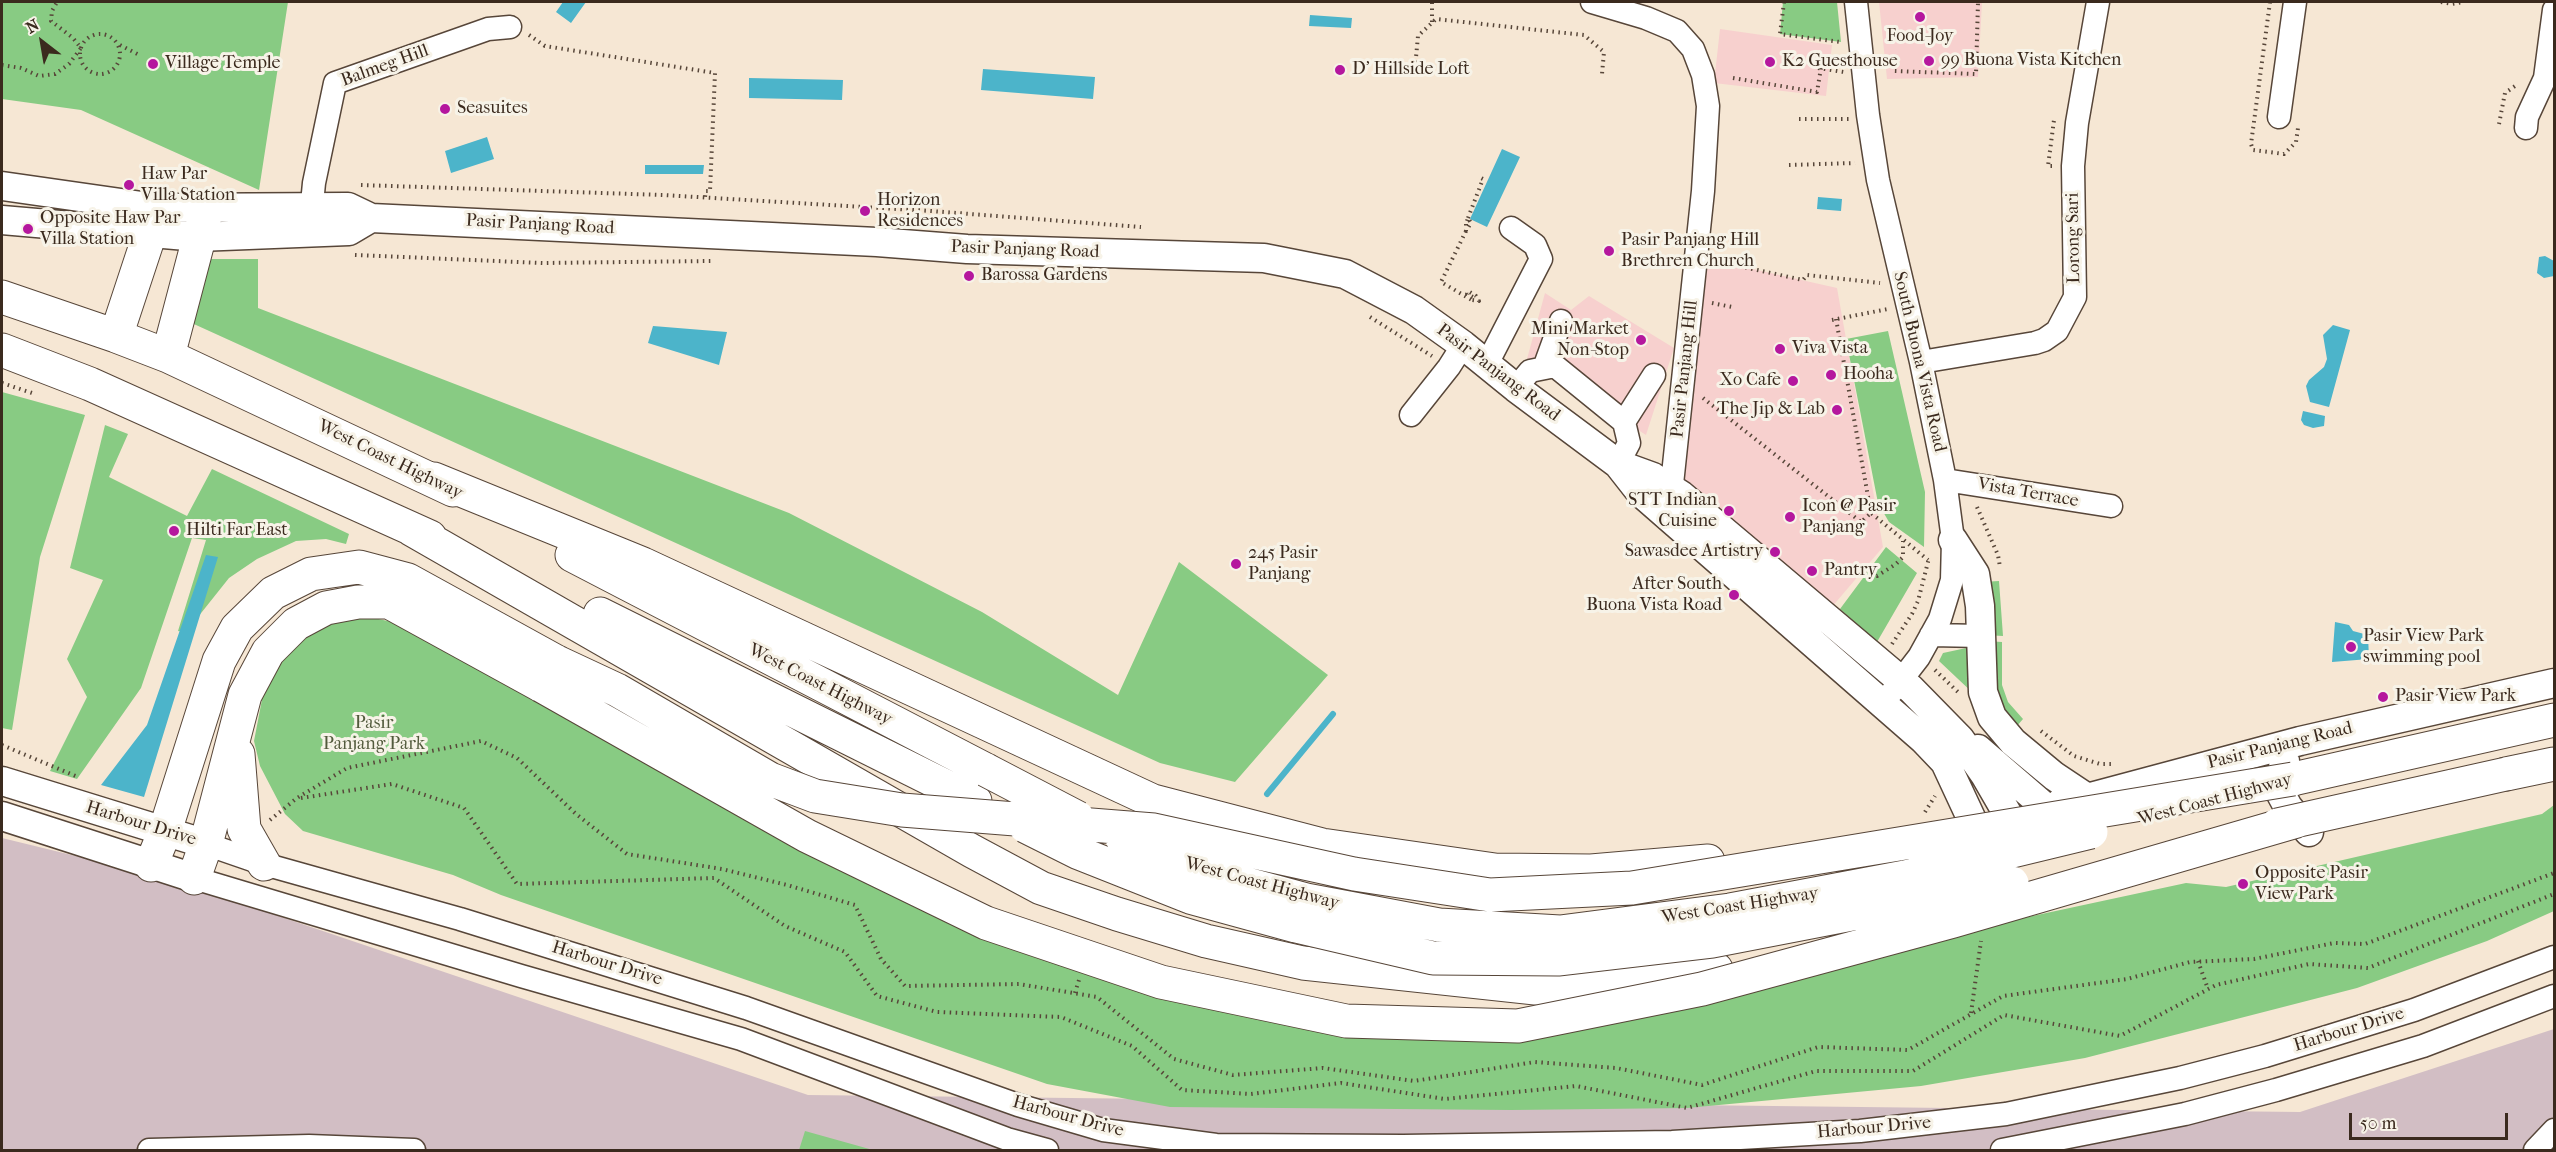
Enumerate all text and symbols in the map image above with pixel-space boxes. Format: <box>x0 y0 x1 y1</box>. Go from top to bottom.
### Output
marker: Food-Joy <box>1913 10 1927 24</box>
north arrow <box>12 12 72 72</box>
text: N <box>22 15 43 37</box>
place label: Food-Joy <box>1887 26 1953 48</box>
street label: Balmeg Hill <box>338 40 432 92</box>
place label: 99 Buona Vista Kitchen <box>1941 50 2121 72</box>
place label: K2 Guesthouse <box>1782 51 1898 73</box>
place label: Village Temple <box>165 53 280 75</box>
marker: 99 Buona Vista Kitchen <box>1922 54 1936 68</box>
marker: K2 Guesthouse <box>1763 55 1777 69</box>
marker: Village Temple <box>146 57 160 71</box>
place label: D' Hillside Loft <box>1352 59 1470 81</box>
marker: D' Hillside Loft <box>1333 63 1347 77</box>
place label: Seasuites <box>457 98 528 120</box>
marker: Seasuites <box>438 102 452 116</box>
place label: Haw Par Villa Station <box>141 164 235 207</box>
marker: Haw Par Villa Station <box>122 178 136 192</box>
place label: Horizon Residences <box>877 190 963 232</box>
street label: Lorong Sari <box>2062 192 2086 284</box>
marker: Horizon Residences <box>858 204 872 218</box>
place label: Opposite Haw Par Villa Station <box>40 208 180 250</box>
street label: Pasir Panjang Road <box>465 210 615 240</box>
marker: Opposite Haw Par Villa Station <box>21 222 35 236</box>
place label: Pasir Panjang Hill Brethren Church <box>1621 230 1759 272</box>
street label: Pasir Panjang Road <box>950 237 1100 263</box>
marker: Pasir Panjang Hill Brethren Church <box>1602 244 1616 258</box>
place label: Barossa Gardens <box>981 265 1107 287</box>
marker: Barossa Gardens <box>962 269 976 283</box>
street label: South Buona Vista Road <box>1888 270 1950 454</box>
street label: Pasir Panjang Hill <box>1667 299 1703 439</box>
place label: Mini Market Non-Stop <box>1531 319 1629 362</box>
street label: Pasir Panjang Road <box>1432 320 1564 426</box>
marker: Mini Market Non-Stop <box>1634 333 1648 347</box>
place label: Viva Vista <box>1792 338 1868 360</box>
marker: Viva Vista <box>1773 342 1787 356</box>
place label: Hooha <box>1843 364 1894 386</box>
marker: Hooha <box>1824 368 1838 382</box>
place label: Xo Cafe <box>1719 370 1781 392</box>
marker: Xo Cafe <box>1786 374 1800 388</box>
place label: The Jip & Lab <box>1717 399 1825 421</box>
marker: The Jip & Lab <box>1830 403 1844 417</box>
street label: West Coast Highway <box>314 416 466 504</box>
street label: Vista Terrace <box>1976 473 2080 513</box>
place label: STT Indian Cuisine <box>1628 490 1717 532</box>
place label: Icon @ Pasir Panjang <box>1802 496 1896 538</box>
marker: STT Indian Cuisine <box>1722 504 1736 518</box>
marker: Icon @ Pasir Panjang <box>1783 510 1797 524</box>
place label: Hilti Far East <box>186 520 288 542</box>
marker: Hilti Far East <box>167 524 181 538</box>
place label: Sawasdee Artistry <box>1625 541 1763 563</box>
place label: 245 Pasir Panjang <box>1248 543 1318 586</box>
marker: Sawasdee Artistry <box>1768 545 1782 559</box>
marker: 245 Pasir Panjang <box>1229 557 1243 571</box>
place label: Pantry <box>1824 560 1877 582</box>
marker: Pantry <box>1805 564 1819 578</box>
place label: After South Buona Vista Road <box>1586 574 1722 616</box>
marker: After South Buona Vista Road <box>1727 588 1741 602</box>
place label: Pasir View Park swimming pool <box>2363 626 2484 668</box>
street label: West Coast Highway <box>744 639 896 731</box>
marker: Pasir View Park swimming pool <box>2344 640 2358 654</box>
place label: Pasir View Park <box>2395 686 2516 708</box>
marker: Pasir View Park <box>2376 690 2390 704</box>
park label: Pasir Panjang Park <box>323 713 425 756</box>
street label: Pasir Panjang Road <box>2205 718 2355 774</box>
street label: West Coast Highway <box>2136 769 2294 831</box>
street label: Harbour Drive <box>83 797 199 851</box>
street label: West Coast Highway <box>1183 853 1341 915</box>
place label: Opposite Pasir View Park <box>2255 863 2368 906</box>
marker: Opposite Pasir View Park <box>2236 877 2250 891</box>
street label: West Coast Highway <box>1660 883 1820 929</box>
street label: Harbour Drive <box>549 937 665 991</box>
street label: Harbour Drive <box>2291 1003 2407 1057</box>
street label: Harbour Drive <box>1010 1092 1126 1142</box>
scale bar <box>2352 1101 2511 1139</box>
street label: Harbour Drive <box>1816 1112 1932 1144</box>
text: 50 m <box>2360 1113 2396 1134</box>

